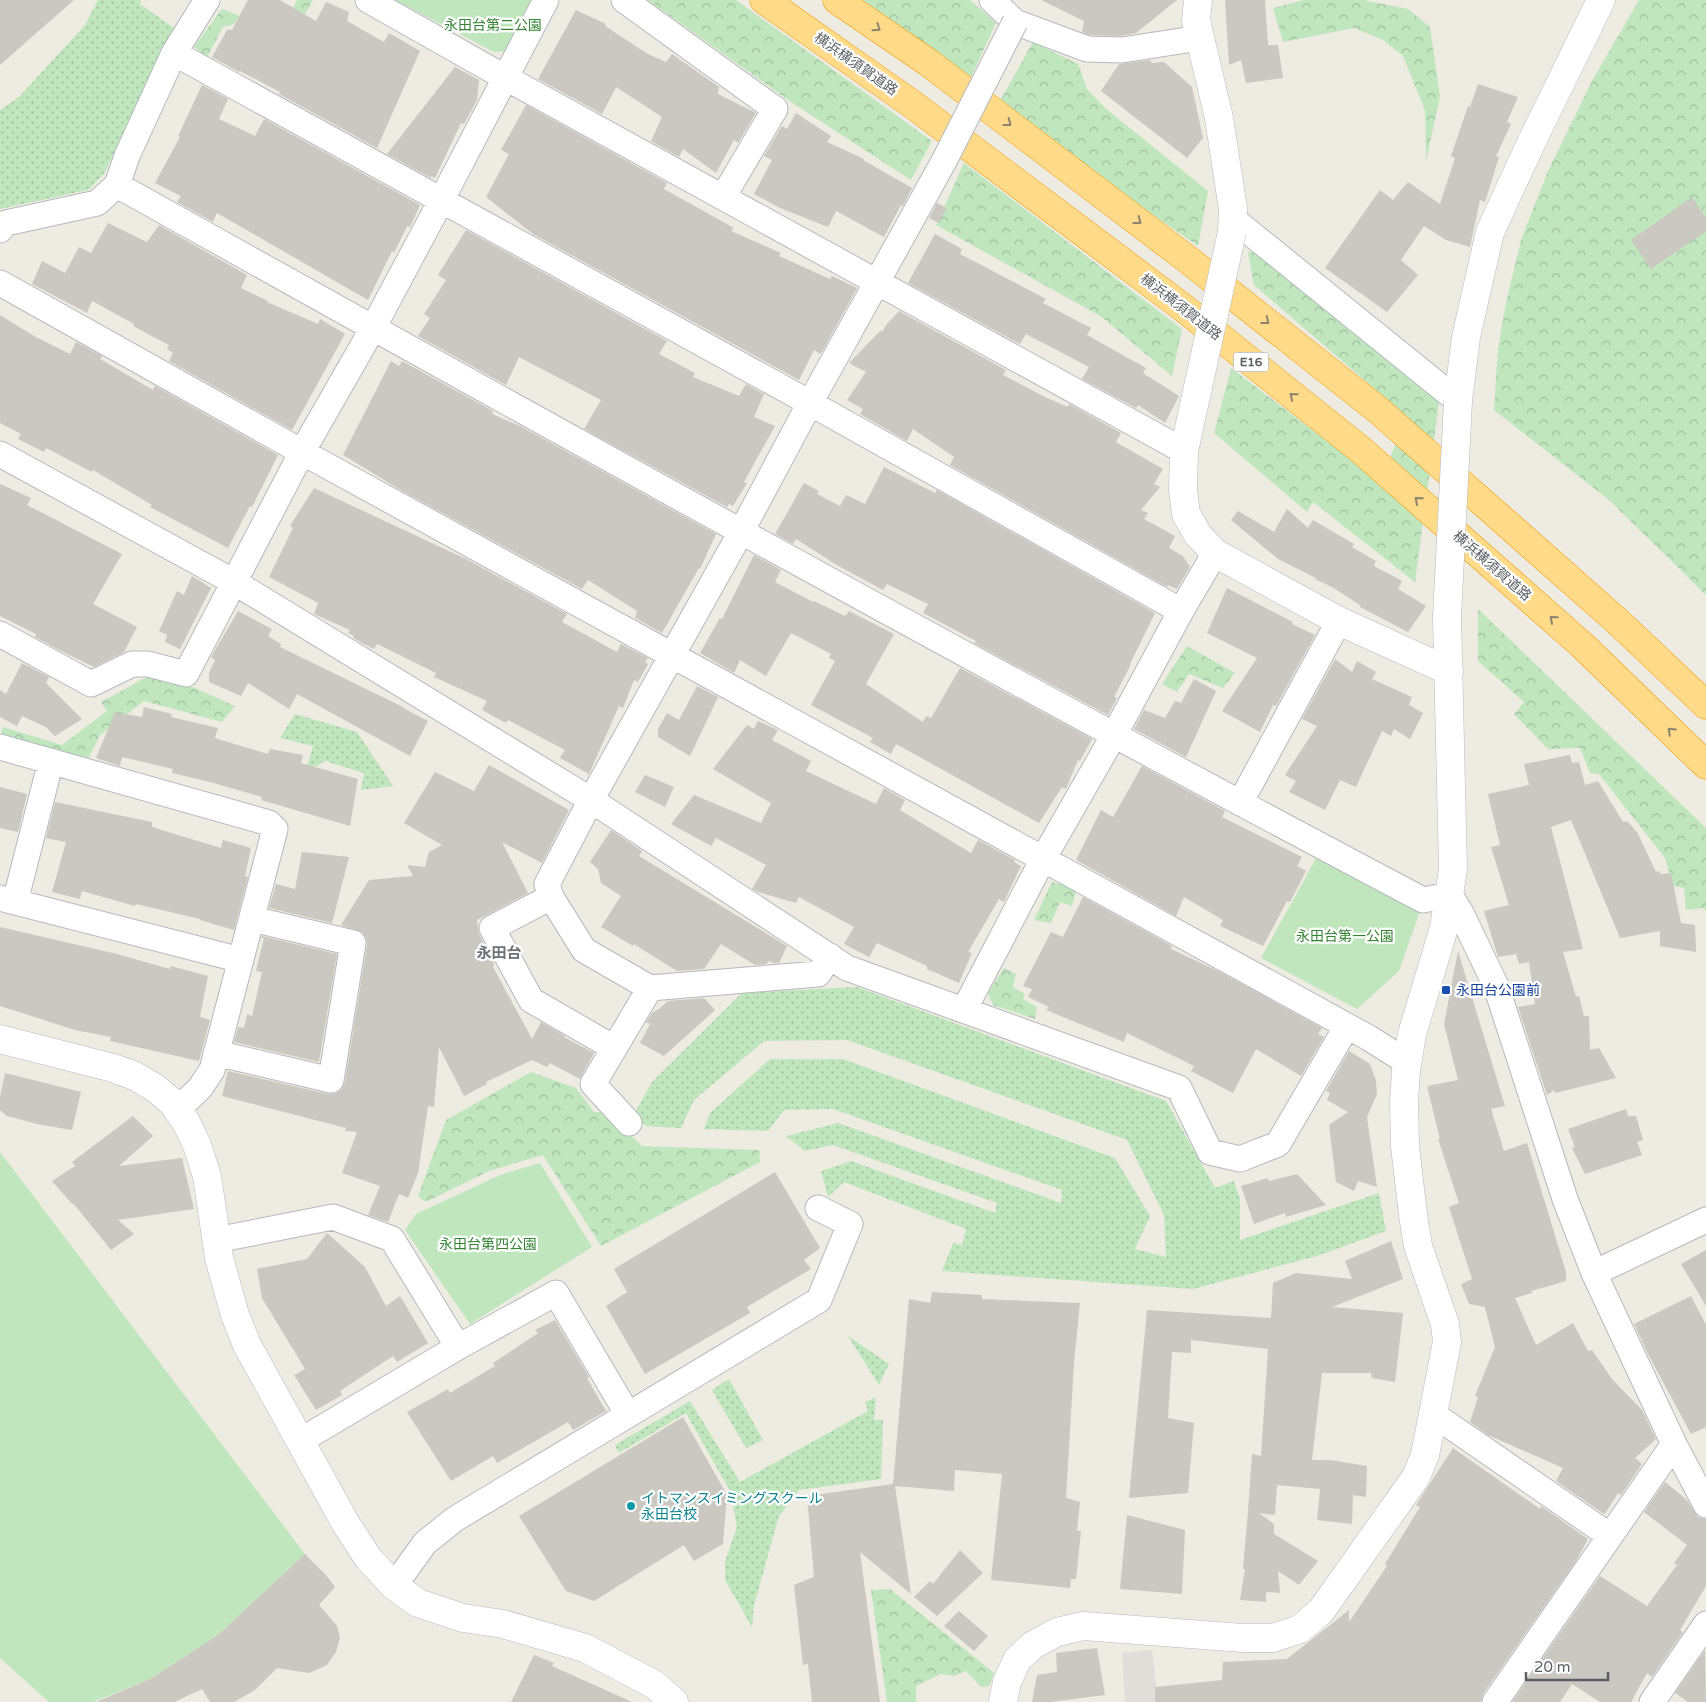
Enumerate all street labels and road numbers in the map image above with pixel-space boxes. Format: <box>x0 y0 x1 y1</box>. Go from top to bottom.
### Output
street label: 横浜横須賀道路 <box>811 29 901 99</box>
street label: 横浜横須賀道路 <box>1137 270 1225 344</box>
road number: E16 <box>1234 352 1268 372</box>
street label: 横浜横須賀道路 <box>1449 527 1535 605</box>

